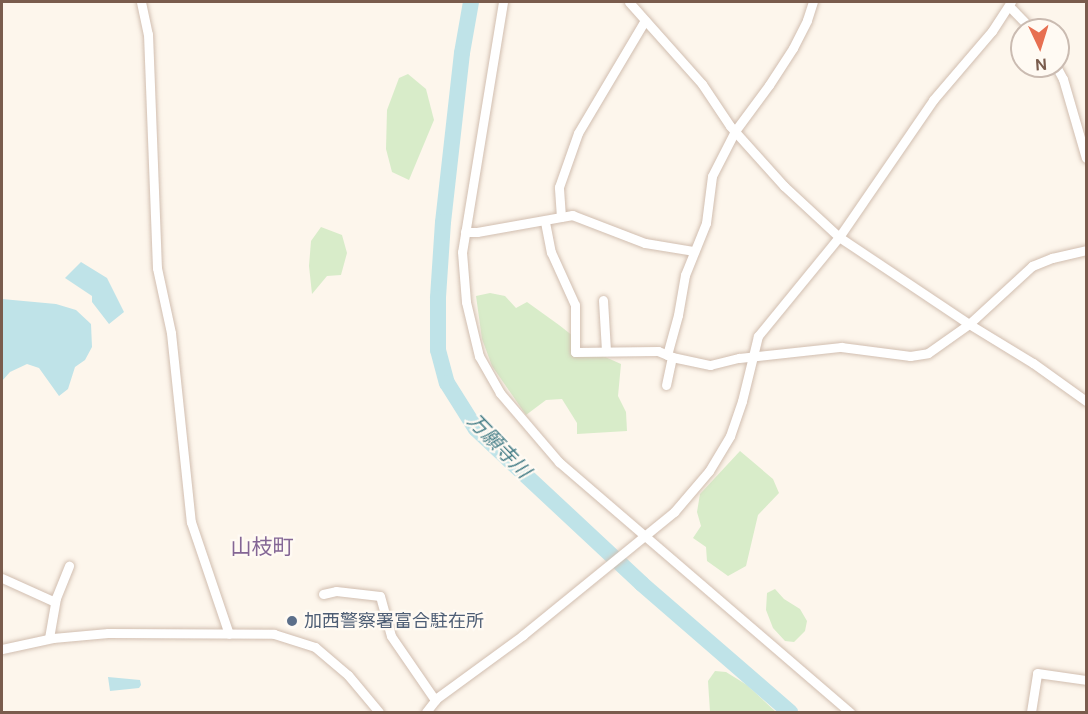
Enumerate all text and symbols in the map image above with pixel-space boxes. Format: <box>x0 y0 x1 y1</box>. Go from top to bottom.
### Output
north arrow <box>1010 18 1070 78</box>
text: N <box>1035 54 1048 75</box>
water label: 万願寺川 <box>463 409 535 483</box>
district label: 山枝町 <box>231 534 293 560</box>
place label: 加西警察署富合駐在所 <box>304 610 484 632</box>
marker: 加西警察署富合駐在所 <box>285 614 299 628</box>

